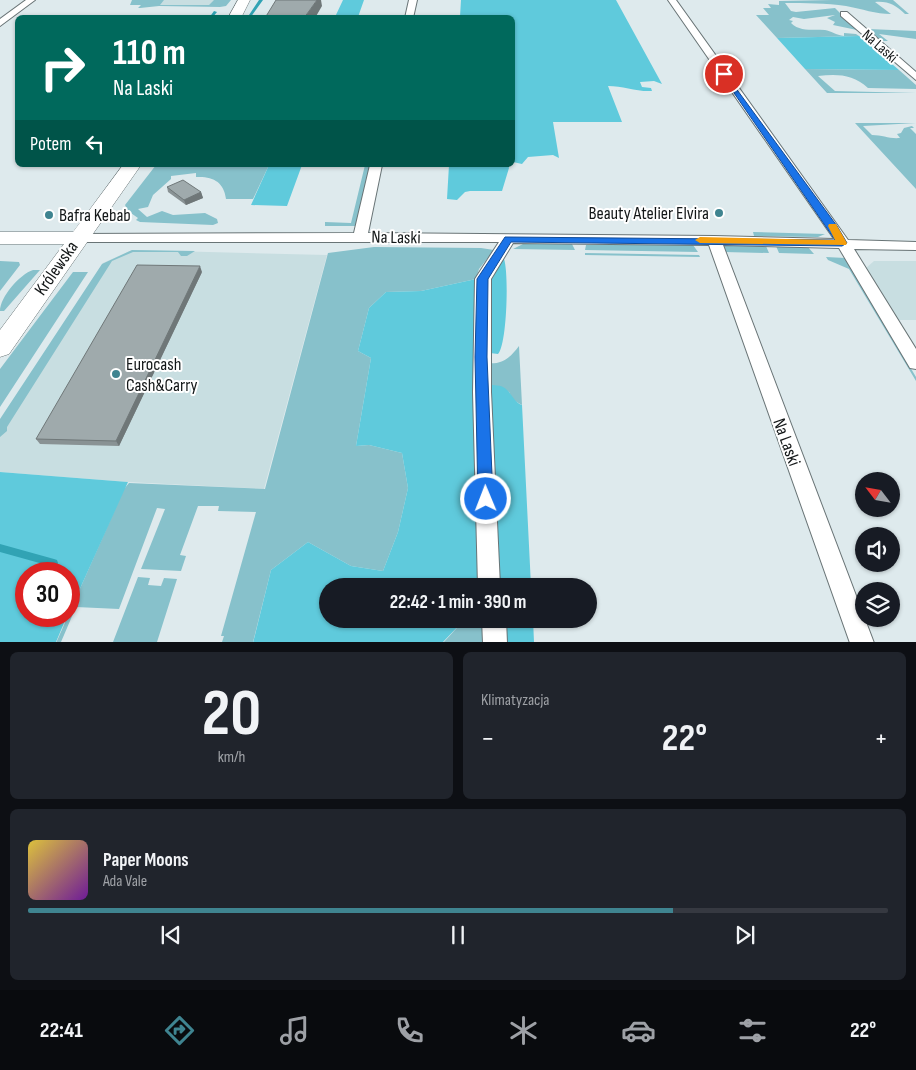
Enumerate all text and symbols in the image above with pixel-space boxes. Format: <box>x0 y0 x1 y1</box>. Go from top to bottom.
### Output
street label: Na Laski <box>858 26 902 67</box>
text: 110 m <box>113 32 186 75</box>
icon: right <box>30 35 95 100</box>
pin <box>703 53 745 95</box>
icon: arrive <box>710 60 738 88</box>
text: Na Laski <box>113 75 173 102</box>
icon: left <box>81 130 109 158</box>
text: Potem <box>30 133 71 156</box>
place label: Beauty Atelier Elvira <box>588 203 709 224</box>
place label: Bafra Kebab <box>59 205 131 226</box>
marker: Beauty Atelier Elvira <box>713 207 725 219</box>
marker: Bafra Kebab <box>43 209 55 221</box>
street label: Na Laski <box>371 227 421 248</box>
street label: Królewska <box>30 237 83 299</box>
place label: Eurocash Cash&Carry <box>126 354 197 396</box>
marker: Eurocash Cash&Carry <box>110 368 122 380</box>
street label: Na Laski <box>768 415 805 469</box>
position arrow <box>459 472 511 524</box>
north arrow <box>855 472 900 518</box>
map controls <box>855 472 900 627</box>
button: sound <box>855 527 900 572</box>
speed limit sign: 30 <box>15 562 80 627</box>
button: layers <box>855 582 900 627</box>
text: 22:42 · 1 min · 390 m <box>390 591 526 614</box>
text: 20 <box>202 676 261 754</box>
text: Klimatyzacja <box>481 691 550 710</box>
text: 22° <box>662 716 707 761</box>
text: − <box>481 722 495 755</box>
text: + <box>874 722 888 755</box>
text: km/h <box>218 748 245 767</box>
text: Paper Moons <box>103 849 189 872</box>
text: Ada Vale <box>103 872 147 891</box>
icon: previous <box>157 921 185 949</box>
icon: pause <box>444 921 472 949</box>
icon: next <box>731 921 759 949</box>
icon: directions <box>162 1013 197 1048</box>
icon: music <box>277 1013 312 1048</box>
icon: phone <box>392 1013 427 1048</box>
icon: climate <box>506 1013 541 1048</box>
icon: car <box>621 1013 656 1048</box>
icon: filters <box>735 1013 770 1048</box>
text: 22:41 <box>40 1017 83 1044</box>
text: 22° <box>850 1017 876 1044</box>

